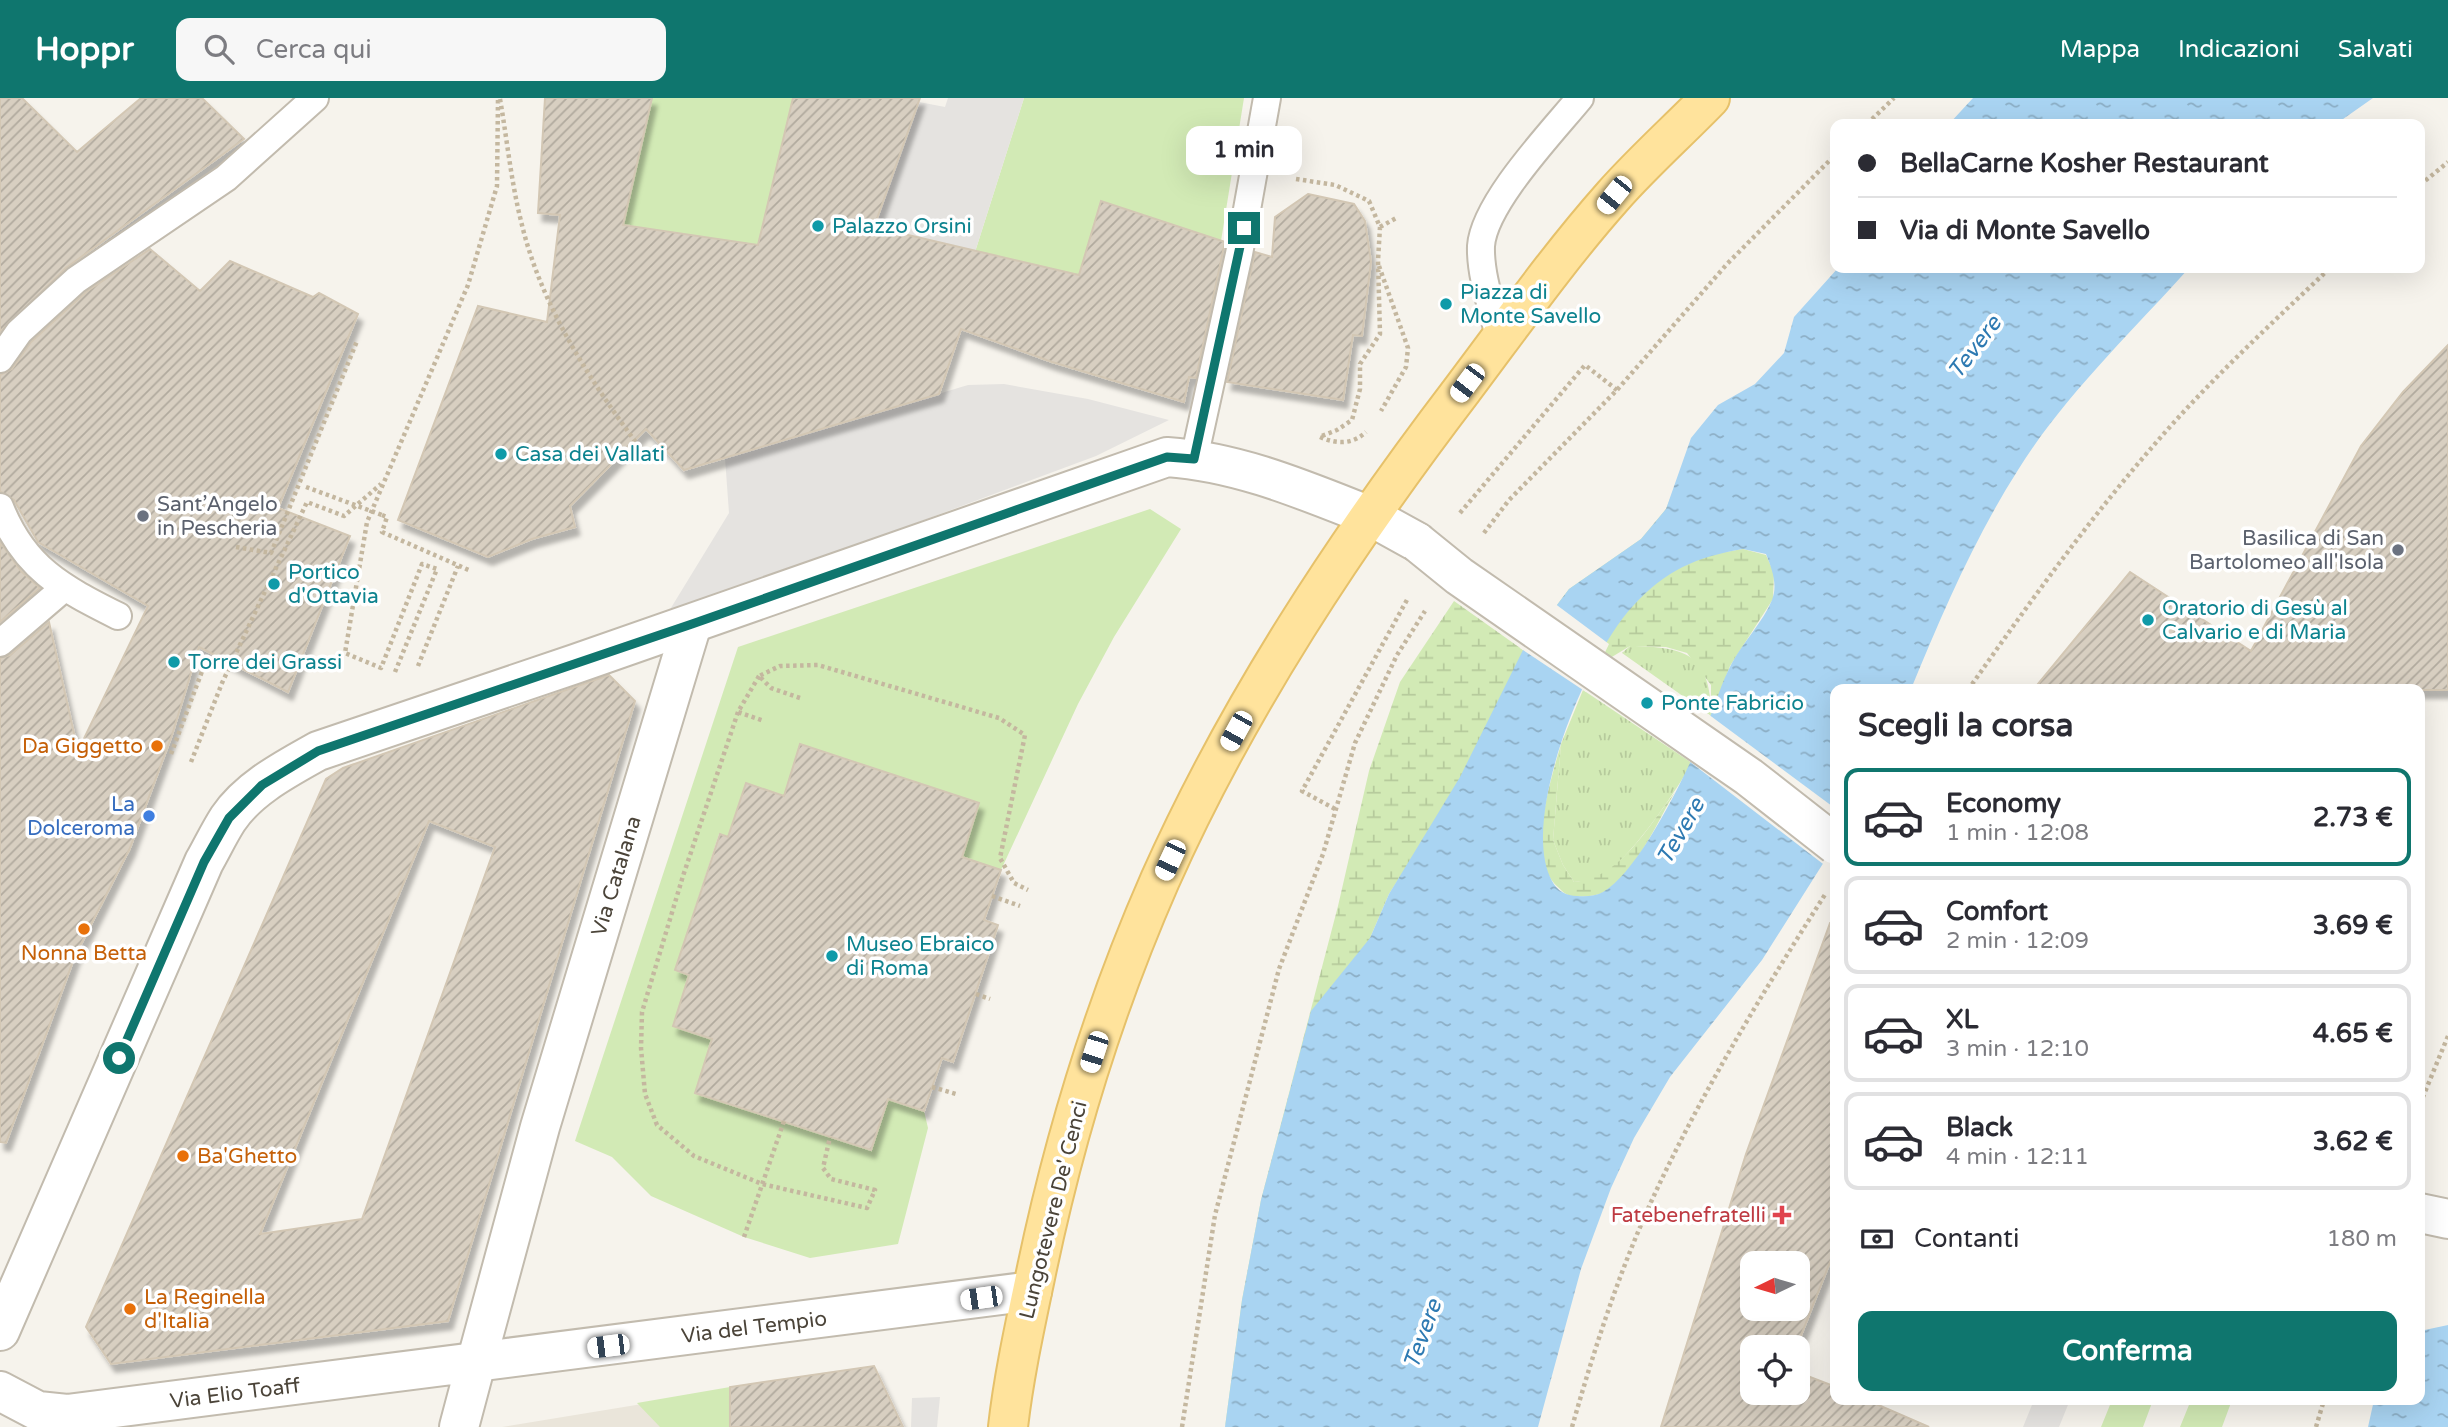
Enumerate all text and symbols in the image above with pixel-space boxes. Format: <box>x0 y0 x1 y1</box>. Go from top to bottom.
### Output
search box <box>176 18 666 81</box>
text: Hoppr <box>35 30 134 69</box>
icon: search <box>200 30 238 68</box>
text: Cerca qui <box>256 34 372 65</box>
text: Mappa <box>2060 35 2140 64</box>
text: Indicazioni <box>2178 35 2300 64</box>
text: Salvati <box>2338 35 2413 64</box>
callout: 1 min <box>1186 127 1302 176</box>
text: 1 min <box>1213 136 1275 164</box>
text: BellaCarne Kosher Restaurant <box>1900 148 2269 179</box>
car <box>1593 172 1636 218</box>
route end <box>1228 212 1260 244</box>
place label: Palazzo Orsini <box>832 214 972 239</box>
text: Via di Monte Savello <box>1900 215 2150 246</box>
marker: Palazzo Orsini <box>810 218 826 234</box>
place label: Piazza di Monte Savello <box>1460 280 1601 329</box>
marker: Piazza di Monte Savello <box>1438 296 1454 312</box>
water label: Tevere <box>1942 309 2009 385</box>
car <box>1446 360 1489 406</box>
place label: Casa dei Vallati <box>515 442 665 467</box>
marker: Casa dei Vallati <box>493 446 509 462</box>
place label: Sant’Angelo in Pescheria <box>157 492 278 541</box>
marker: Sant’Angelo in Pescheria <box>135 508 151 524</box>
place label: Basilica di San Bartolomeo all'Isola <box>2189 526 2384 575</box>
marker: Basilica di San Bartolomeo all'Isola <box>2390 542 2406 558</box>
place label: Portico d'Ottavia <box>288 560 379 609</box>
marker: Portico d'Ottavia <box>266 576 282 592</box>
place label: Oratorio di Gesù al Calvario e di Maria <box>2162 596 2348 645</box>
marker: Oratorio di Gesù al Calvario e di Maria <box>2140 612 2156 628</box>
place label: Torre dei Grassi <box>188 650 342 675</box>
marker: Torre dei Grassi <box>166 654 182 670</box>
place label: Ponte Fabricio <box>1661 691 1804 716</box>
marker: Ponte Fabricio <box>1639 695 1655 711</box>
text: Scegli la corsa <box>1858 707 2073 745</box>
car <box>1217 708 1256 754</box>
place label: Da Giggetto <box>22 734 143 759</box>
marker: Da Giggetto <box>149 738 165 754</box>
icon: car <box>1862 786 1925 849</box>
text: Economy <box>1946 788 2061 819</box>
place label: La Dolceroma <box>27 792 135 841</box>
water label: Tevere <box>1651 792 1712 870</box>
text: 2.73 € <box>2313 802 2393 833</box>
marker: La Dolceroma <box>141 808 157 824</box>
street label: Via Catalana <box>586 813 647 939</box>
text: 1 min · 12:08 <box>1946 819 2089 847</box>
car <box>1152 837 1189 883</box>
icon: car <box>1862 894 1925 957</box>
text: Comfort <box>1946 896 2048 927</box>
text: 3.69 € <box>2313 910 2393 941</box>
marker: Nonna Betta <box>76 921 92 937</box>
text: 2 min · 12:09 <box>1946 927 2089 955</box>
place label: Museo Ebraico di Roma <box>846 932 995 981</box>
place label: Nonna Betta <box>21 941 147 966</box>
marker: Museo Ebraico di Roma <box>824 948 840 964</box>
icon: car <box>1862 1002 1925 1065</box>
text: XL <box>1946 1004 1978 1035</box>
text: 4.65 € <box>2313 1018 2393 1049</box>
car <box>1078 1029 1111 1075</box>
text: 3 min · 12:10 <box>1946 1035 2089 1063</box>
route start <box>103 1042 135 1074</box>
street label: Lungotevere De' Cenci <box>1014 1098 1093 1322</box>
icon: car <box>1862 1110 1925 1173</box>
text: Black <box>1946 1112 2013 1143</box>
text: 3.62 € <box>2313 1126 2393 1157</box>
text: 4 min · 12:11 <box>1946 1143 2089 1171</box>
place label: Ba'Ghetto <box>197 1144 297 1169</box>
marker: Ba'Ghetto <box>175 1148 191 1164</box>
place label: Fatebenefratelli <box>1611 1203 1766 1228</box>
marker: Fatebenefratelli <box>1772 1205 1792 1225</box>
icon: cash <box>1858 1220 1896 1258</box>
text: Contanti <box>1914 1223 2019 1254</box>
text: 180 m <box>2327 1225 2397 1253</box>
north arrow <box>1740 1251 1810 1321</box>
map controls <box>1740 1251 1810 1405</box>
place label: La Reginella d'Italia <box>144 1285 266 1334</box>
car <box>959 1285 1004 1311</box>
water label: Tevere <box>1397 1294 1449 1373</box>
marker: La Reginella d'Italia <box>122 1301 138 1317</box>
street label: Via del Tempio <box>680 1306 828 1349</box>
button: Conferma <box>1858 1311 2397 1391</box>
car <box>586 1333 631 1359</box>
button: locate <box>1740 1335 1810 1405</box>
street label: Via Elio Toaff <box>169 1373 302 1414</box>

